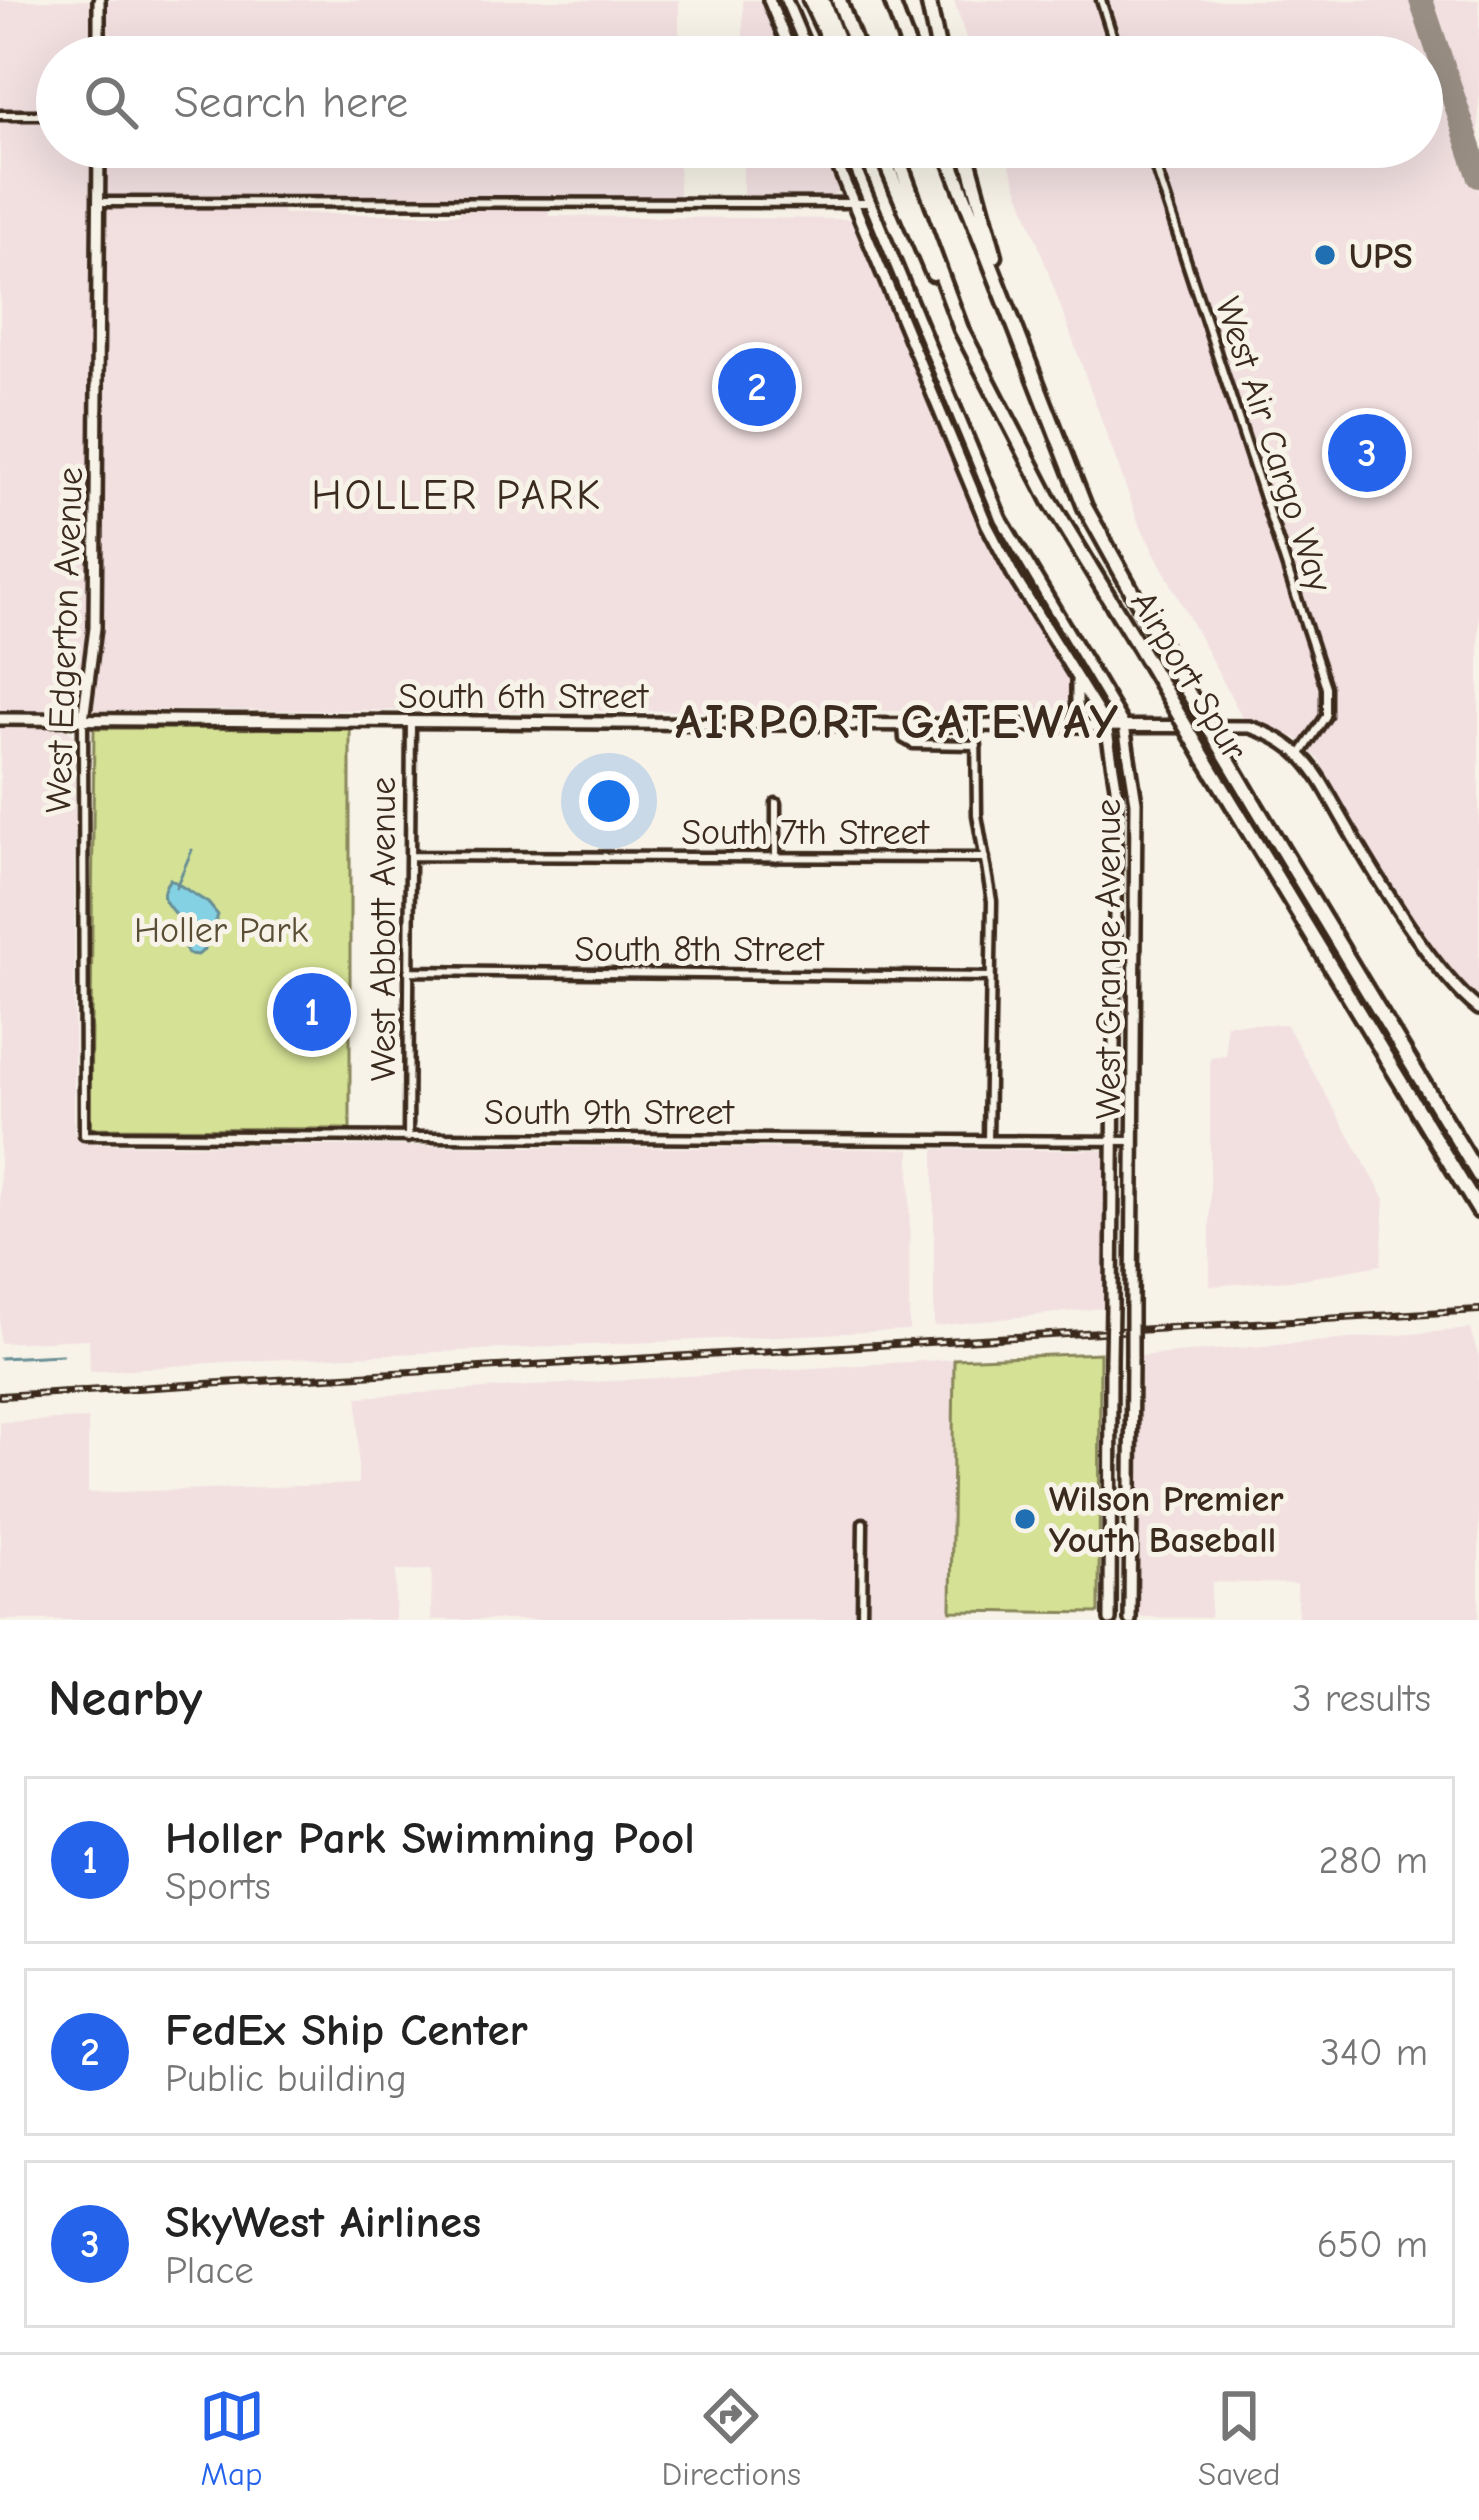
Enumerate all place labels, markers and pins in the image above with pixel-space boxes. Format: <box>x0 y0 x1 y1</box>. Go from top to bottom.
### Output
place label: UPS <box>1349 236 1413 277</box>
marker: UPS <box>1312 242 1338 268</box>
pin: 2 <box>718 342 796 432</box>
pin: 3 <box>1328 408 1406 498</box>
pin: 1 <box>273 967 351 1057</box>
place label: Wilson Premier Youth Baseball <box>1049 1479 1284 1561</box>
marker: Wilson Premier Youth Baseball <box>1012 1506 1038 1532</box>

